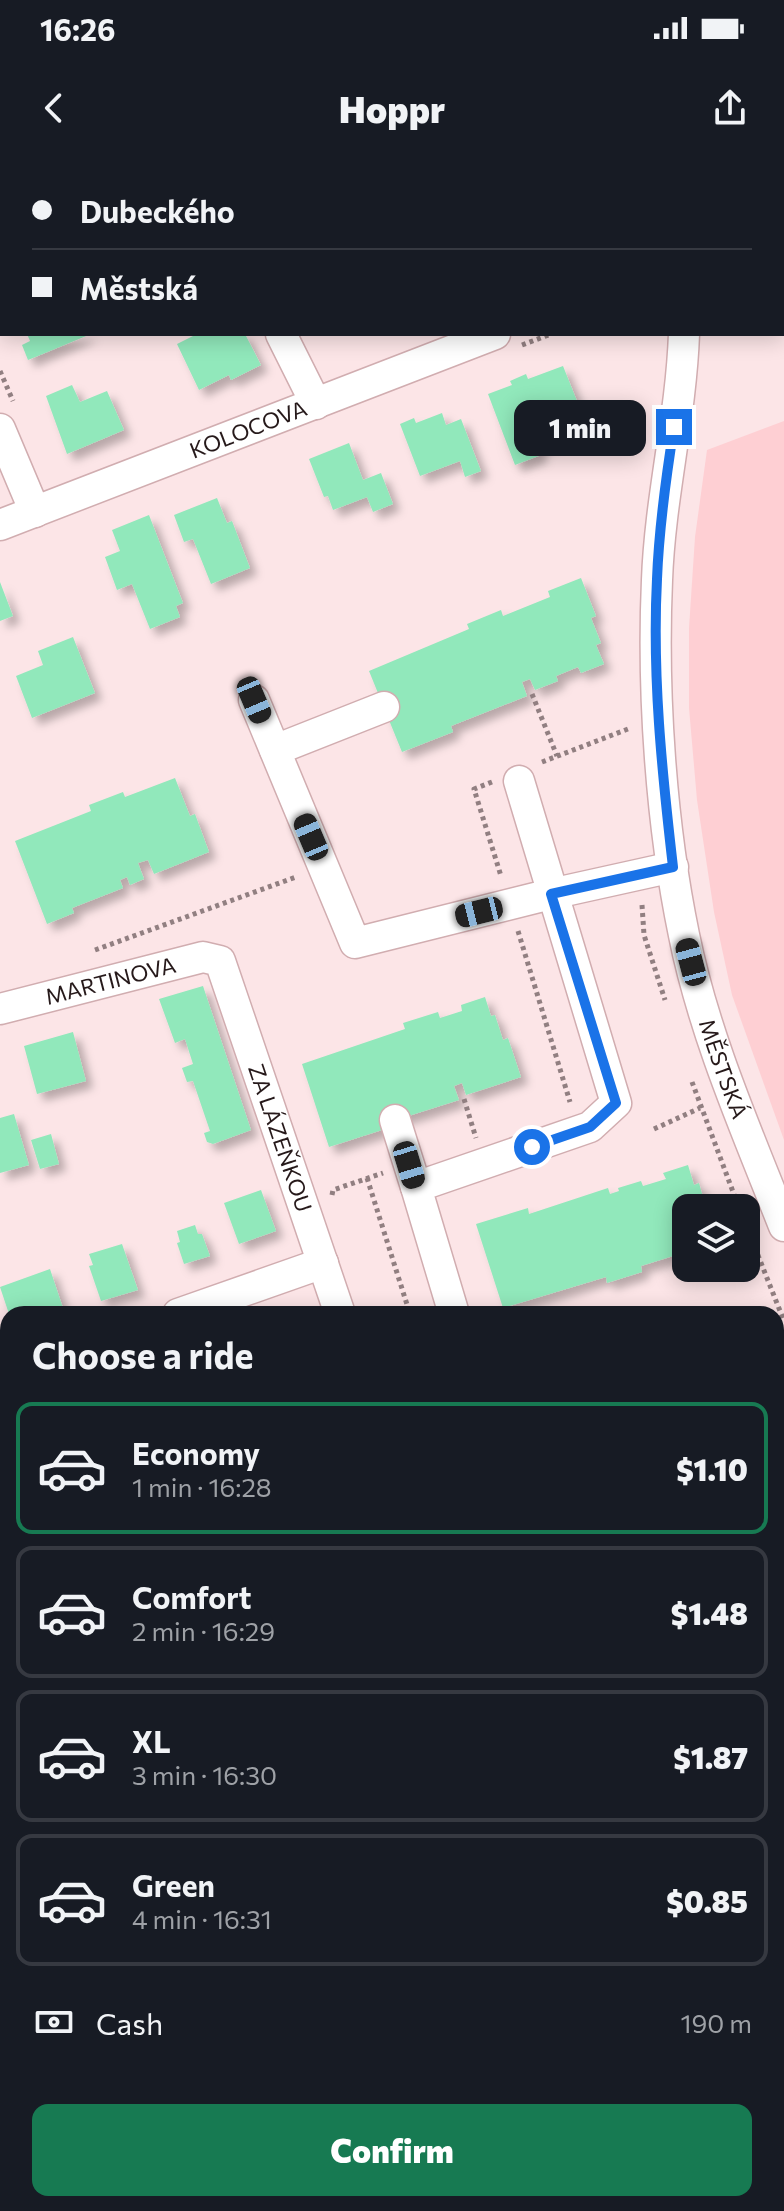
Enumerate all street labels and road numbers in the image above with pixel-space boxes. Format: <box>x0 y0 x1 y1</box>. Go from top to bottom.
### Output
street label: KOLOCOVA <box>186 394 310 464</box>
street label: MARTINOVA <box>42 951 178 1010</box>
street label: MĚSTSKÁ <box>694 1016 754 1122</box>
street label: ZA LÁZEŇKOU <box>243 1060 318 1215</box>

